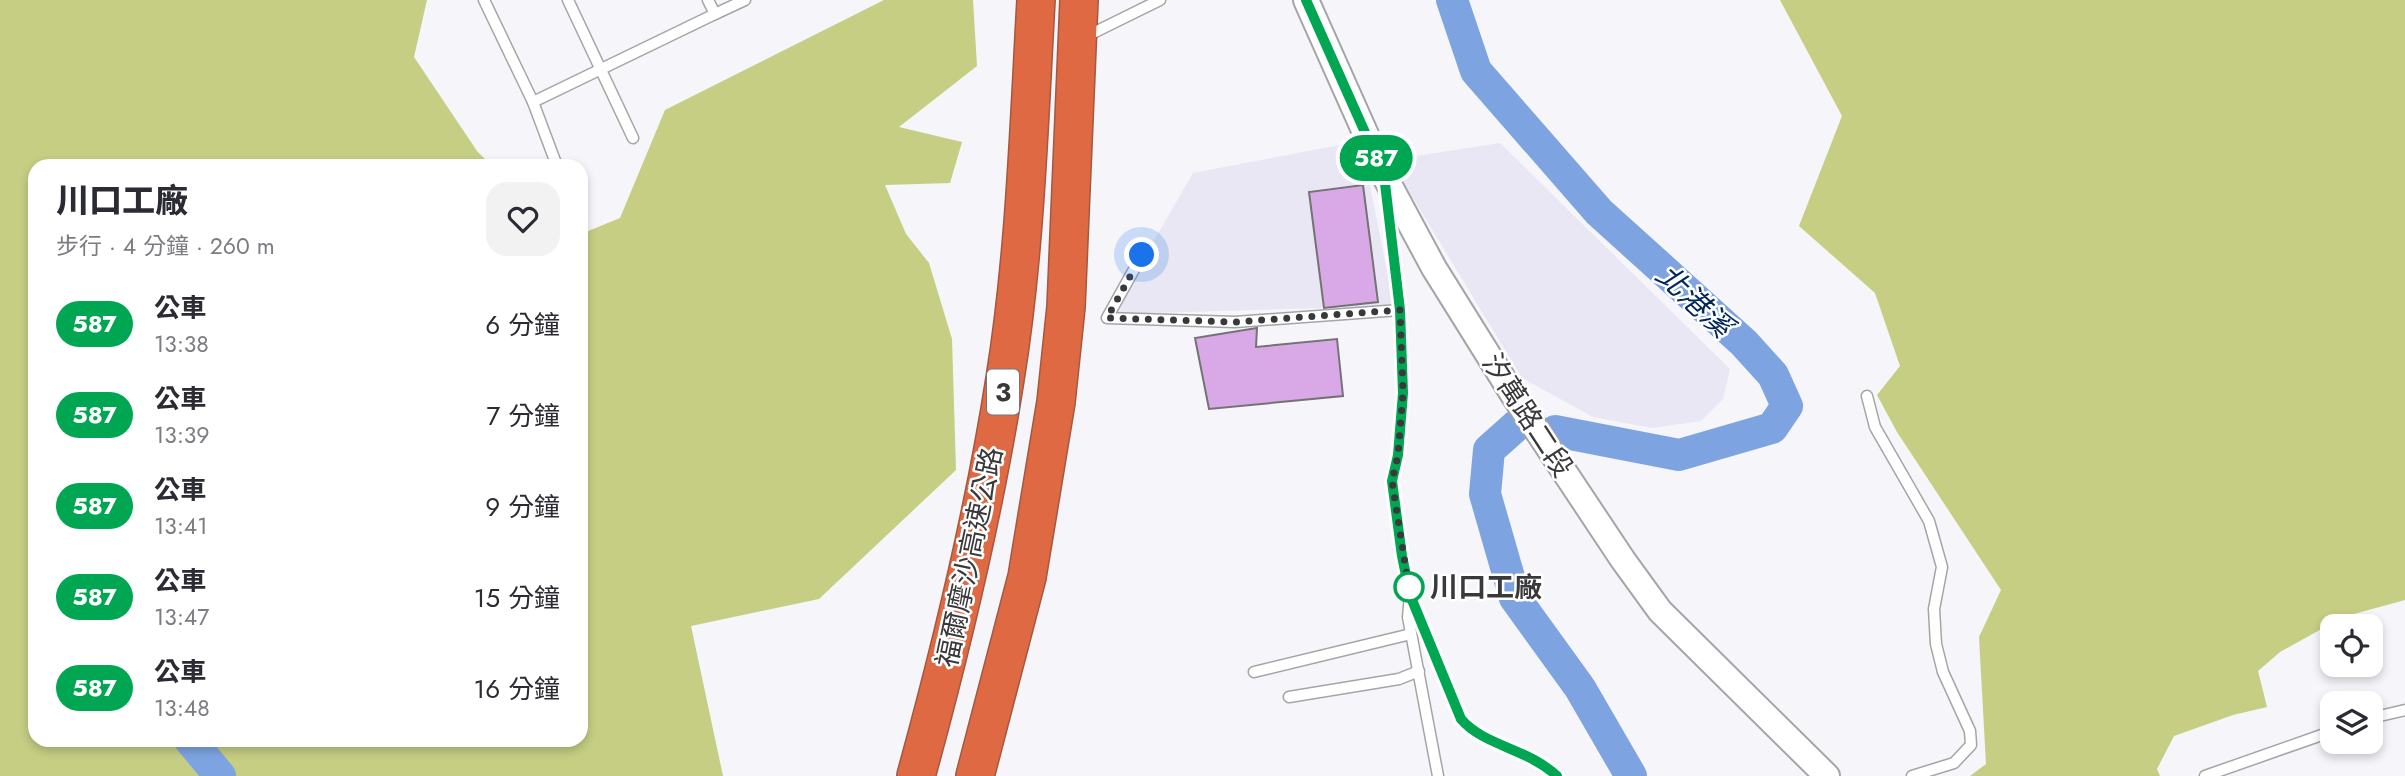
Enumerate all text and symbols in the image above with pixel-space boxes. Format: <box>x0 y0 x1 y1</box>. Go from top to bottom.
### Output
line badge: 587 <box>1336 135 1416 181</box>
text: 587 <box>1354 140 1398 175</box>
text: 川口工廠 <box>56 177 188 224</box>
button: heart <box>486 182 560 256</box>
text: 步行 · 4 分鐘 · 260 m <box>56 229 275 263</box>
your location <box>1124 237 1159 272</box>
water label: 北港溪 <box>1647 254 1745 350</box>
text: 公車 <box>154 289 206 327</box>
text: 587 <box>72 306 117 341</box>
text: 6 分鐘 <box>485 306 560 344</box>
text: 13:38 <box>154 327 209 361</box>
street label: 汐萬路二段 <box>1472 345 1583 485</box>
road number: 3 <box>987 370 1019 414</box>
text: 公車 <box>154 380 206 418</box>
text: 587 <box>72 397 117 432</box>
text: 7 分鐘 <box>487 397 560 435</box>
text: 13:39 <box>154 418 210 452</box>
street label: 福爾摩沙高速公路 <box>926 443 1013 671</box>
text: 公車 <box>154 471 206 509</box>
text: 587 <box>72 488 117 523</box>
text: 9 分鐘 <box>485 488 560 526</box>
text: 13:41 <box>154 509 208 543</box>
text: 公車 <box>154 562 206 600</box>
place label: 川口工廠 <box>1430 567 1542 608</box>
marker: 川口工廠 <box>1394 572 1424 602</box>
text: 587 <box>72 579 117 614</box>
text: 15 分鐘 <box>474 579 560 617</box>
text: 13:47 <box>154 600 209 634</box>
map controls <box>2320 614 2383 754</box>
button: locate <box>2320 614 2383 677</box>
text: 公車 <box>154 653 206 691</box>
text: 587 <box>72 670 117 705</box>
text: 16 分鐘 <box>474 670 560 708</box>
text: 13:48 <box>154 691 210 725</box>
button: layers <box>2320 691 2383 754</box>

